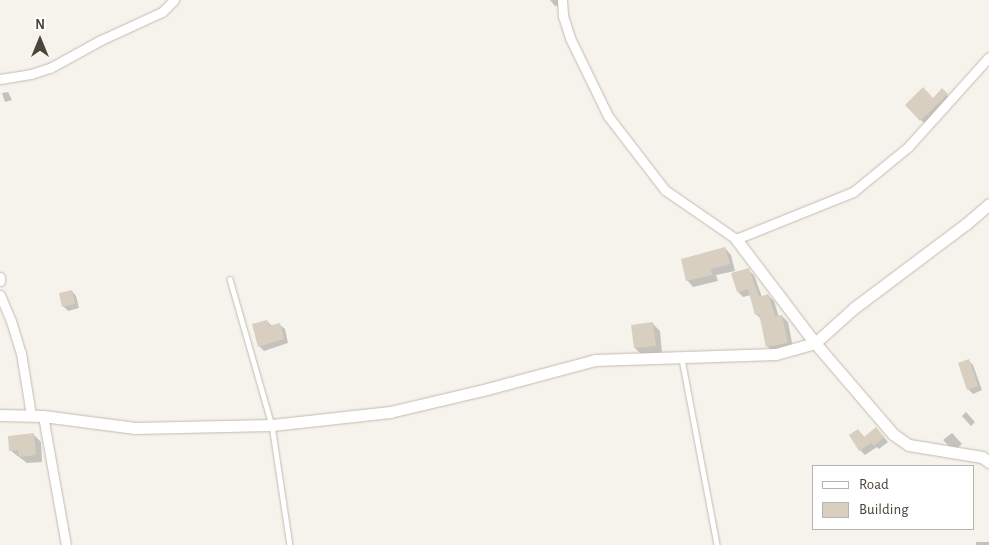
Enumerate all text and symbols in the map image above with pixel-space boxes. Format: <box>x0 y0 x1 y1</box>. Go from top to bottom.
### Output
north arrow <box>15 15 65 65</box>
text: N <box>35 18 45 32</box>
legend <box>812 465 974 530</box>
text: Road <box>859 477 889 492</box>
text: Building <box>859 502 909 517</box>

